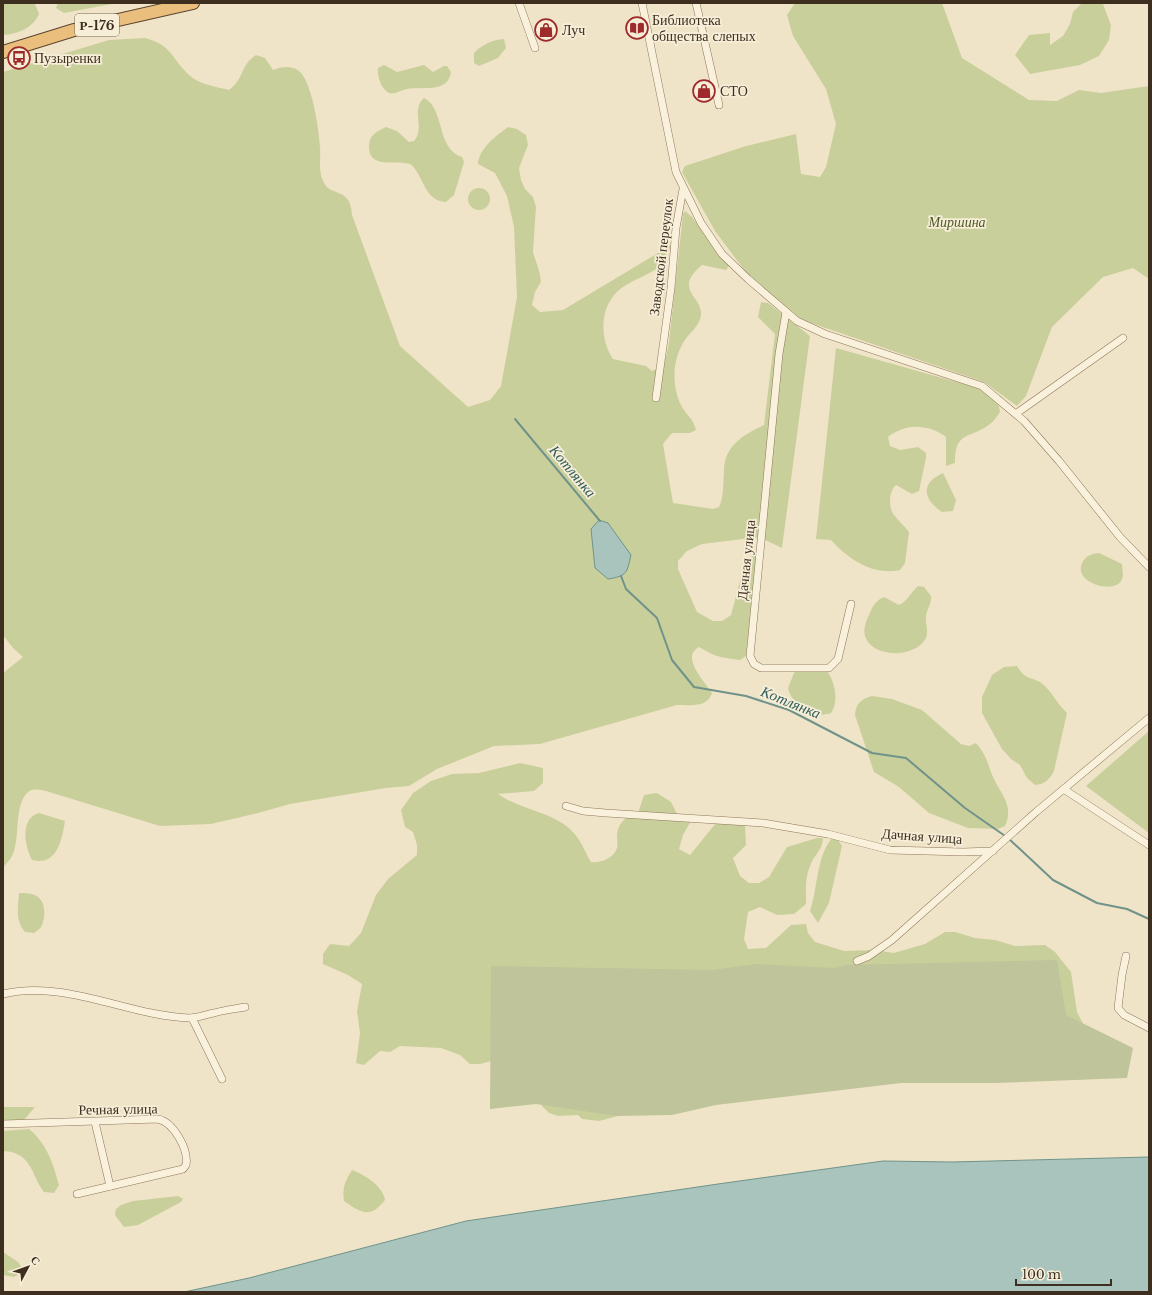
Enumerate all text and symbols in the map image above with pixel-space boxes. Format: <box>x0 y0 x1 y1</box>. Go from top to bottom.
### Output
place label: Библиотека общества слепых <box>652 11 756 45</box>
road number: Р-176 <box>75 14 119 36</box>
library icon: Библиотека общества слепых <box>624 15 650 41</box>
shop icon: Луч <box>533 17 559 43</box>
place label: Луч <box>562 21 585 39</box>
bus stop icon: Пузыренки <box>6 45 32 71</box>
place label: Пузыренки <box>34 49 102 67</box>
shop icon: СТО <box>691 78 717 104</box>
place label: СТО <box>720 82 748 100</box>
street label: Заводской переулок <box>645 197 677 317</box>
park label: Миршина <box>927 213 986 231</box>
water label: Котлянка <box>545 440 600 501</box>
street label: Дачная улица <box>733 518 759 601</box>
water label: Котлянка <box>757 681 824 723</box>
street label: Дачная улица <box>881 824 964 848</box>
street label: Речная улица <box>78 1099 159 1119</box>
north arrow <box>8 1247 48 1287</box>
text: С <box>28 1253 43 1268</box>
scale bar <box>1016 1261 1111 1287</box>
text: 100 m <box>1022 1267 1061 1282</box>

